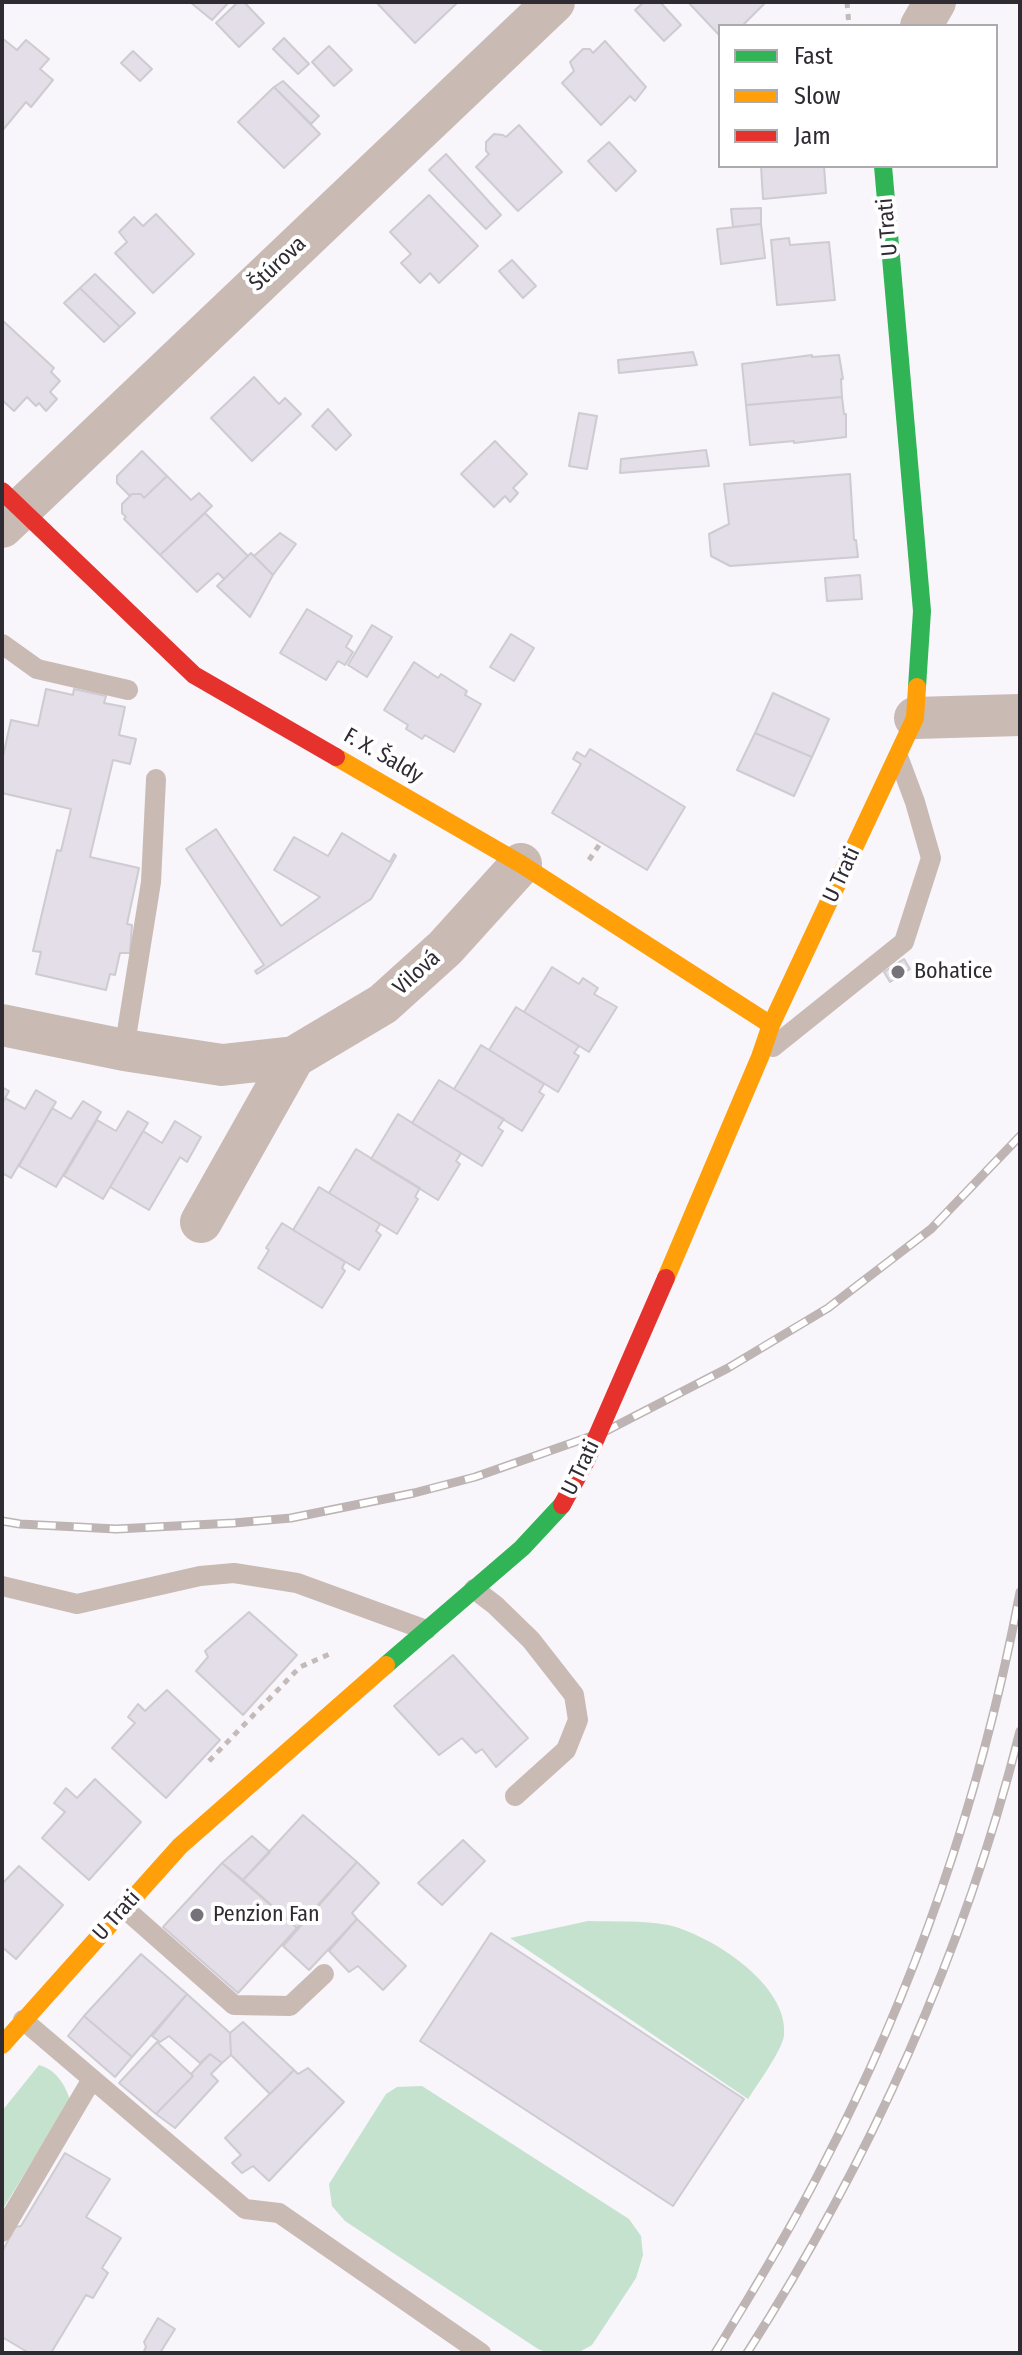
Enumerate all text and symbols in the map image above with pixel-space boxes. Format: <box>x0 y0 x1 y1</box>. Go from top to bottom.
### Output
legend <box>718 24 998 168</box>
text: Fast <box>794 42 833 70</box>
text: Slow <box>794 82 840 110</box>
text: Jam <box>794 122 831 150</box>
street label: U Trati <box>872 197 904 257</box>
street label: Štúrova <box>244 231 312 297</box>
street label: F. X. Šaldy <box>339 723 427 789</box>
street label: U Trati <box>818 843 866 907</box>
street label: Vilová <box>388 945 446 1001</box>
place label: Bohatice <box>914 959 993 985</box>
marker: Bohatice <box>889 963 907 981</box>
street label: U Trati <box>556 1436 606 1500</box>
street label: U Trati <box>88 1886 146 1946</box>
place label: Penzion Fan <box>213 1902 320 1928</box>
marker: Penzion Fan <box>188 1906 206 1924</box>

